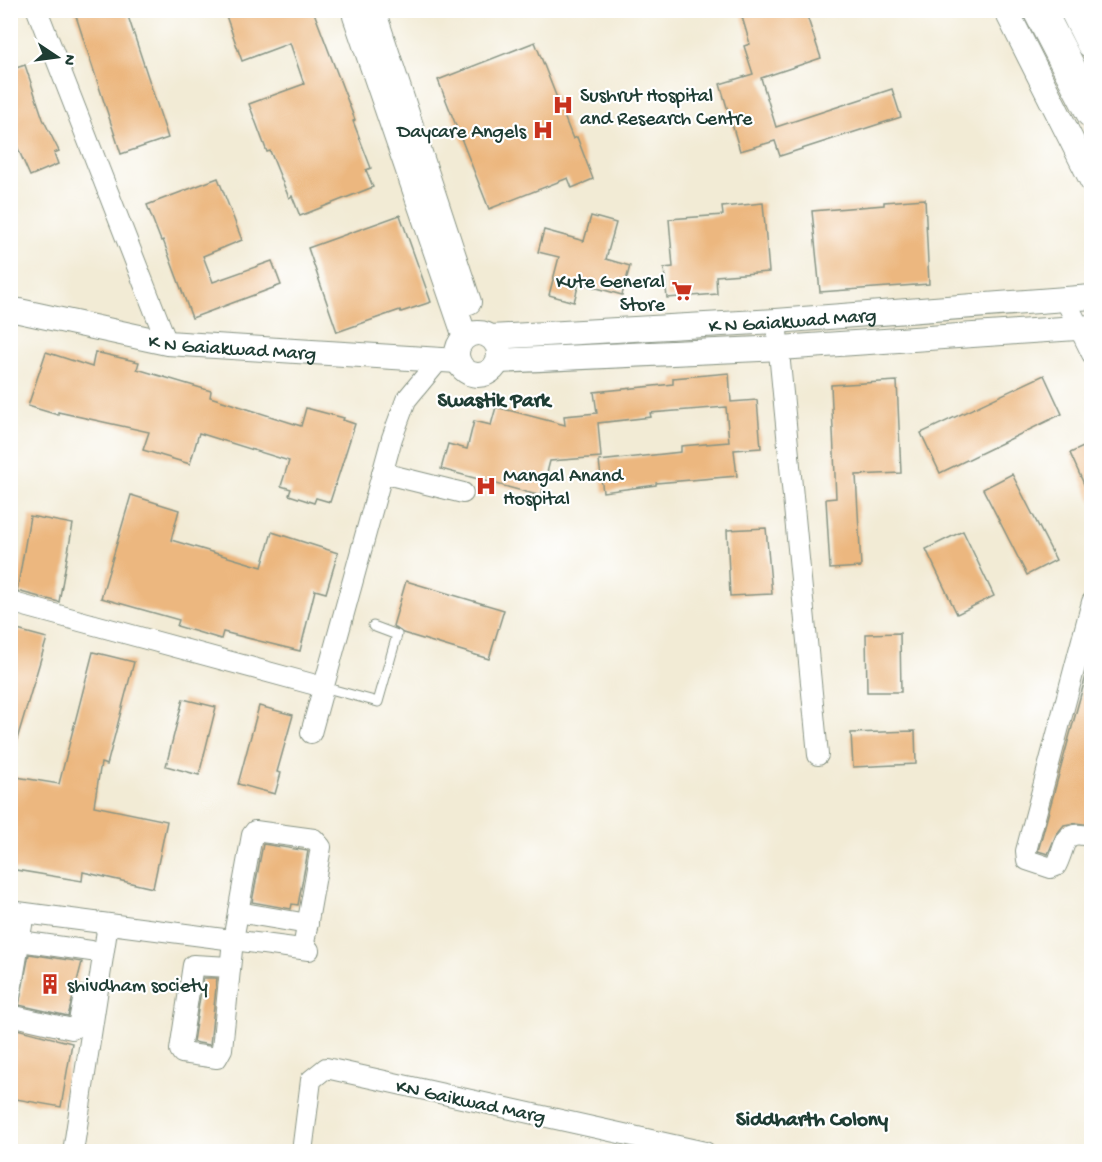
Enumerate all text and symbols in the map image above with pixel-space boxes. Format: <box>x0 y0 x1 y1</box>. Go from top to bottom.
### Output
north arrow <box>27 27 87 87</box>
text: N <box>58 52 79 67</box>
place label: Sushrut Hospital and Research Centre <box>580 86 753 132</box>
hospital icon: Sushrut Hospital and Research Centre <box>551 93 575 117</box>
hospital icon: Daycare Angels <box>531 118 555 142</box>
place label: Daycare Angels <box>395 122 527 145</box>
place label: Kute General Store <box>556 272 666 318</box>
supermarket icon: Kute General Store <box>670 279 694 303</box>
street label: K N Gaiakwad Marg <box>708 305 878 340</box>
street label: K N Gaiakwad Marg <box>145 331 317 367</box>
district label: Swastik Park <box>438 390 553 415</box>
place label: Mangal Anand Hospital <box>503 466 625 512</box>
hospital icon: Mangal Anand Hospital <box>474 474 498 498</box>
building icon: shivdham society <box>38 972 62 996</box>
place label: shivdham society <box>67 976 208 999</box>
street label: KN Gaikwad Marg <box>393 1076 547 1131</box>
district label: Siddharth Colony <box>736 1109 889 1134</box>

